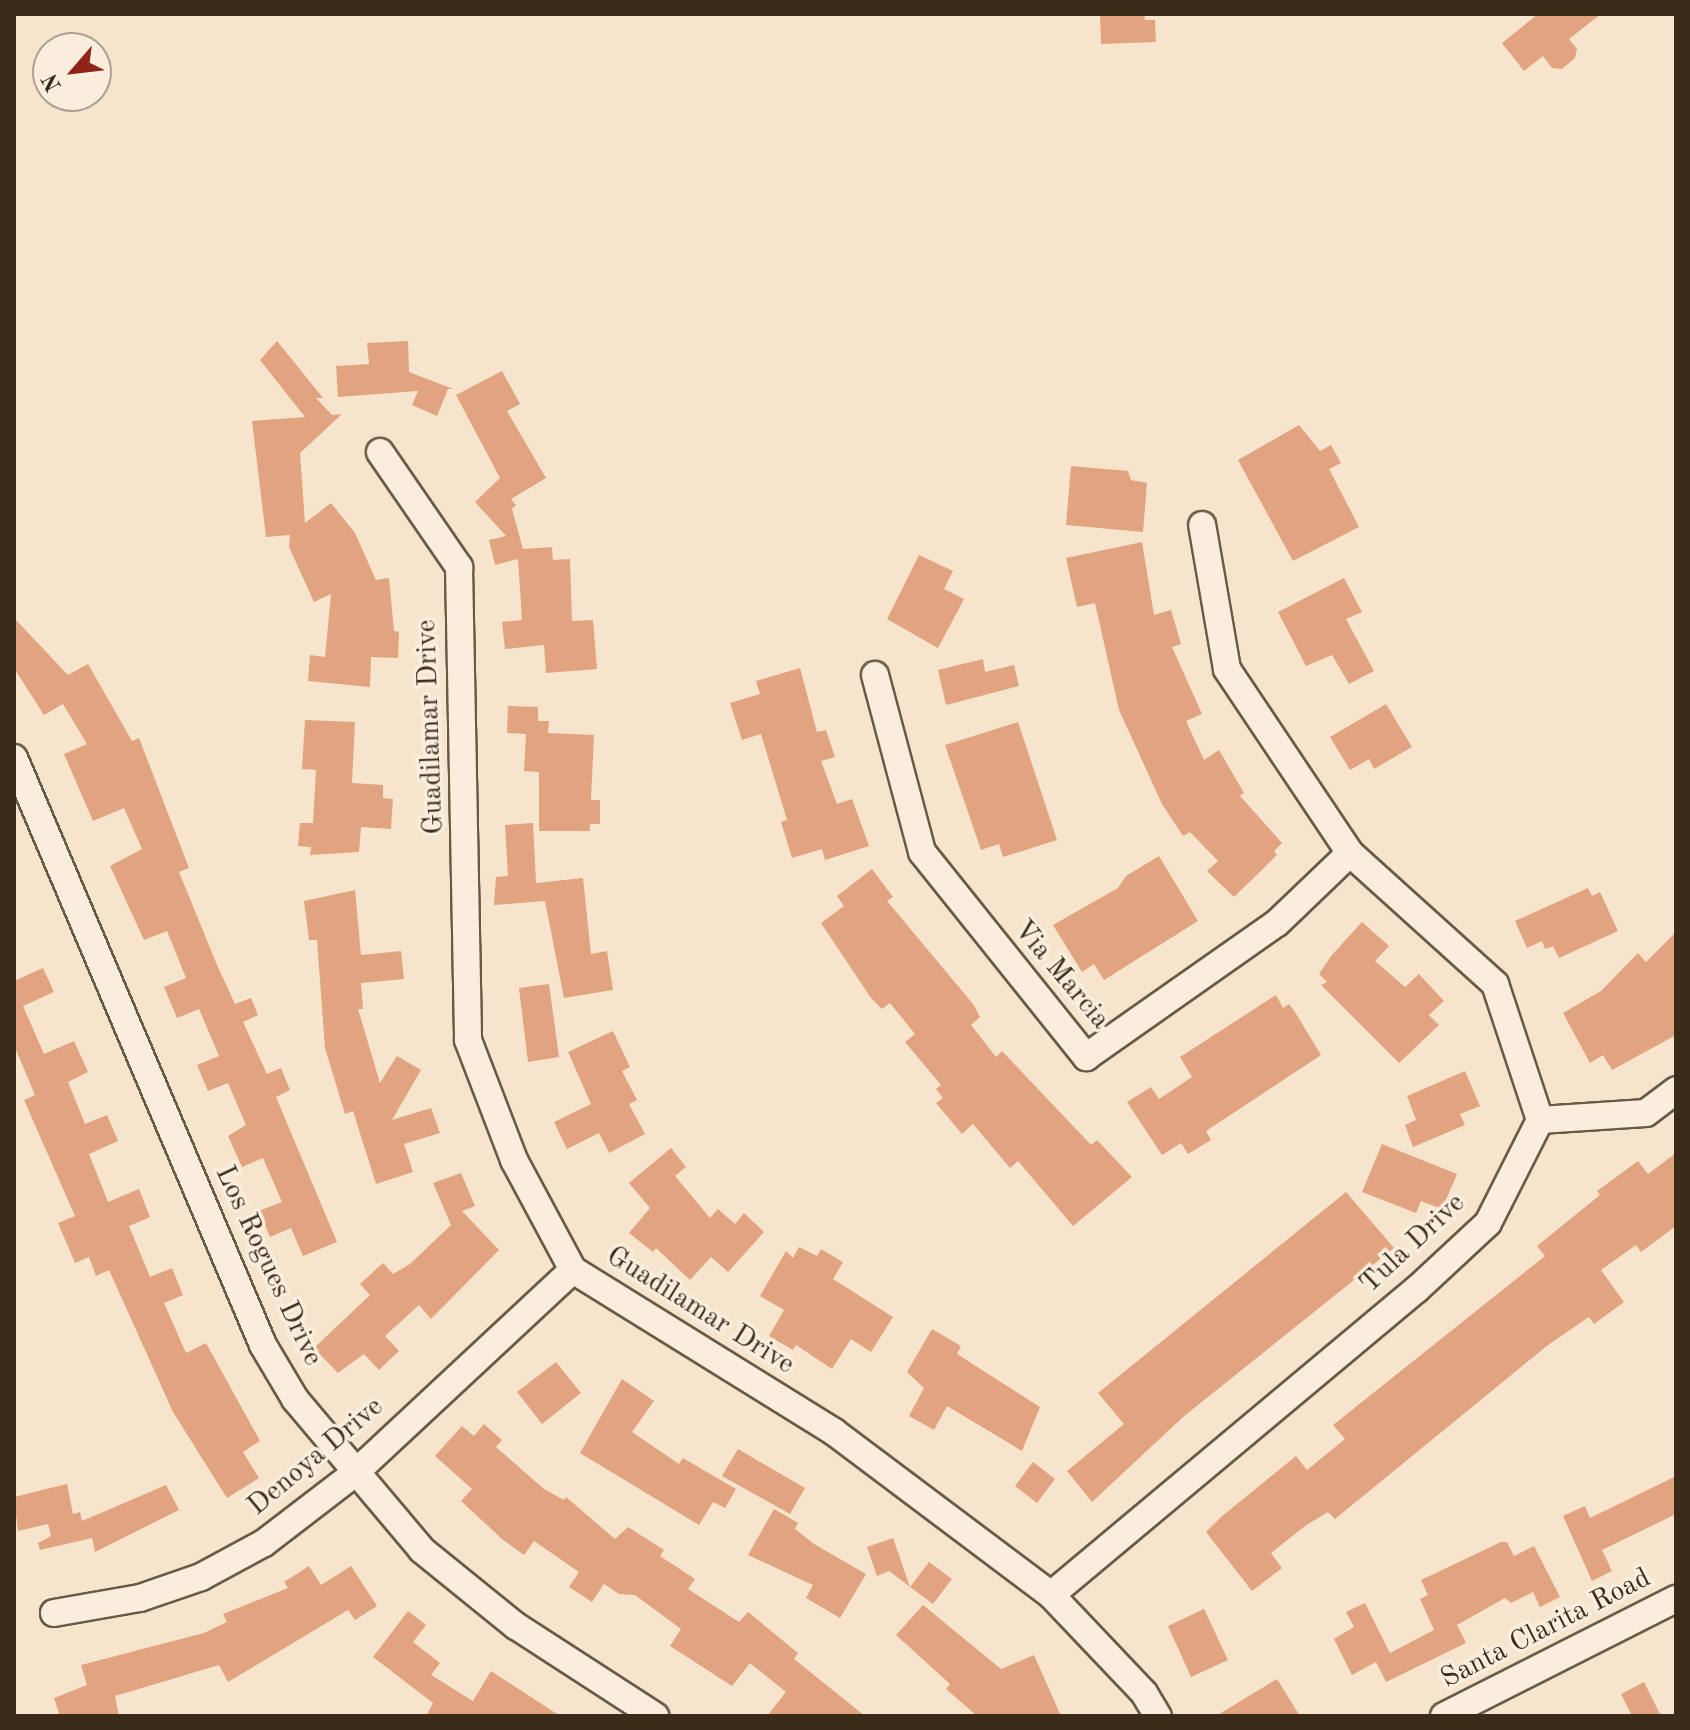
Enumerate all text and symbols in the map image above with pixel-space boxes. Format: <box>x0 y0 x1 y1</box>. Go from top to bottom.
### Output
north arrow <box>32 32 112 112</box>
text: N <box>39 70 66 95</box>
street label: Guadilamar Drive <box>410 619 452 835</box>
street label: Via Marcia <box>1006 914 1116 1036</box>
street label: Los Rogues Drive <box>207 1161 329 1371</box>
street label: Tula Drive <box>1353 1187 1473 1301</box>
street label: Guadilamar Drive <box>600 1240 800 1382</box>
street label: Denoya Drive <box>241 1391 391 1523</box>
street label: Santa Clarita Road <box>1436 1562 1656 1696</box>

